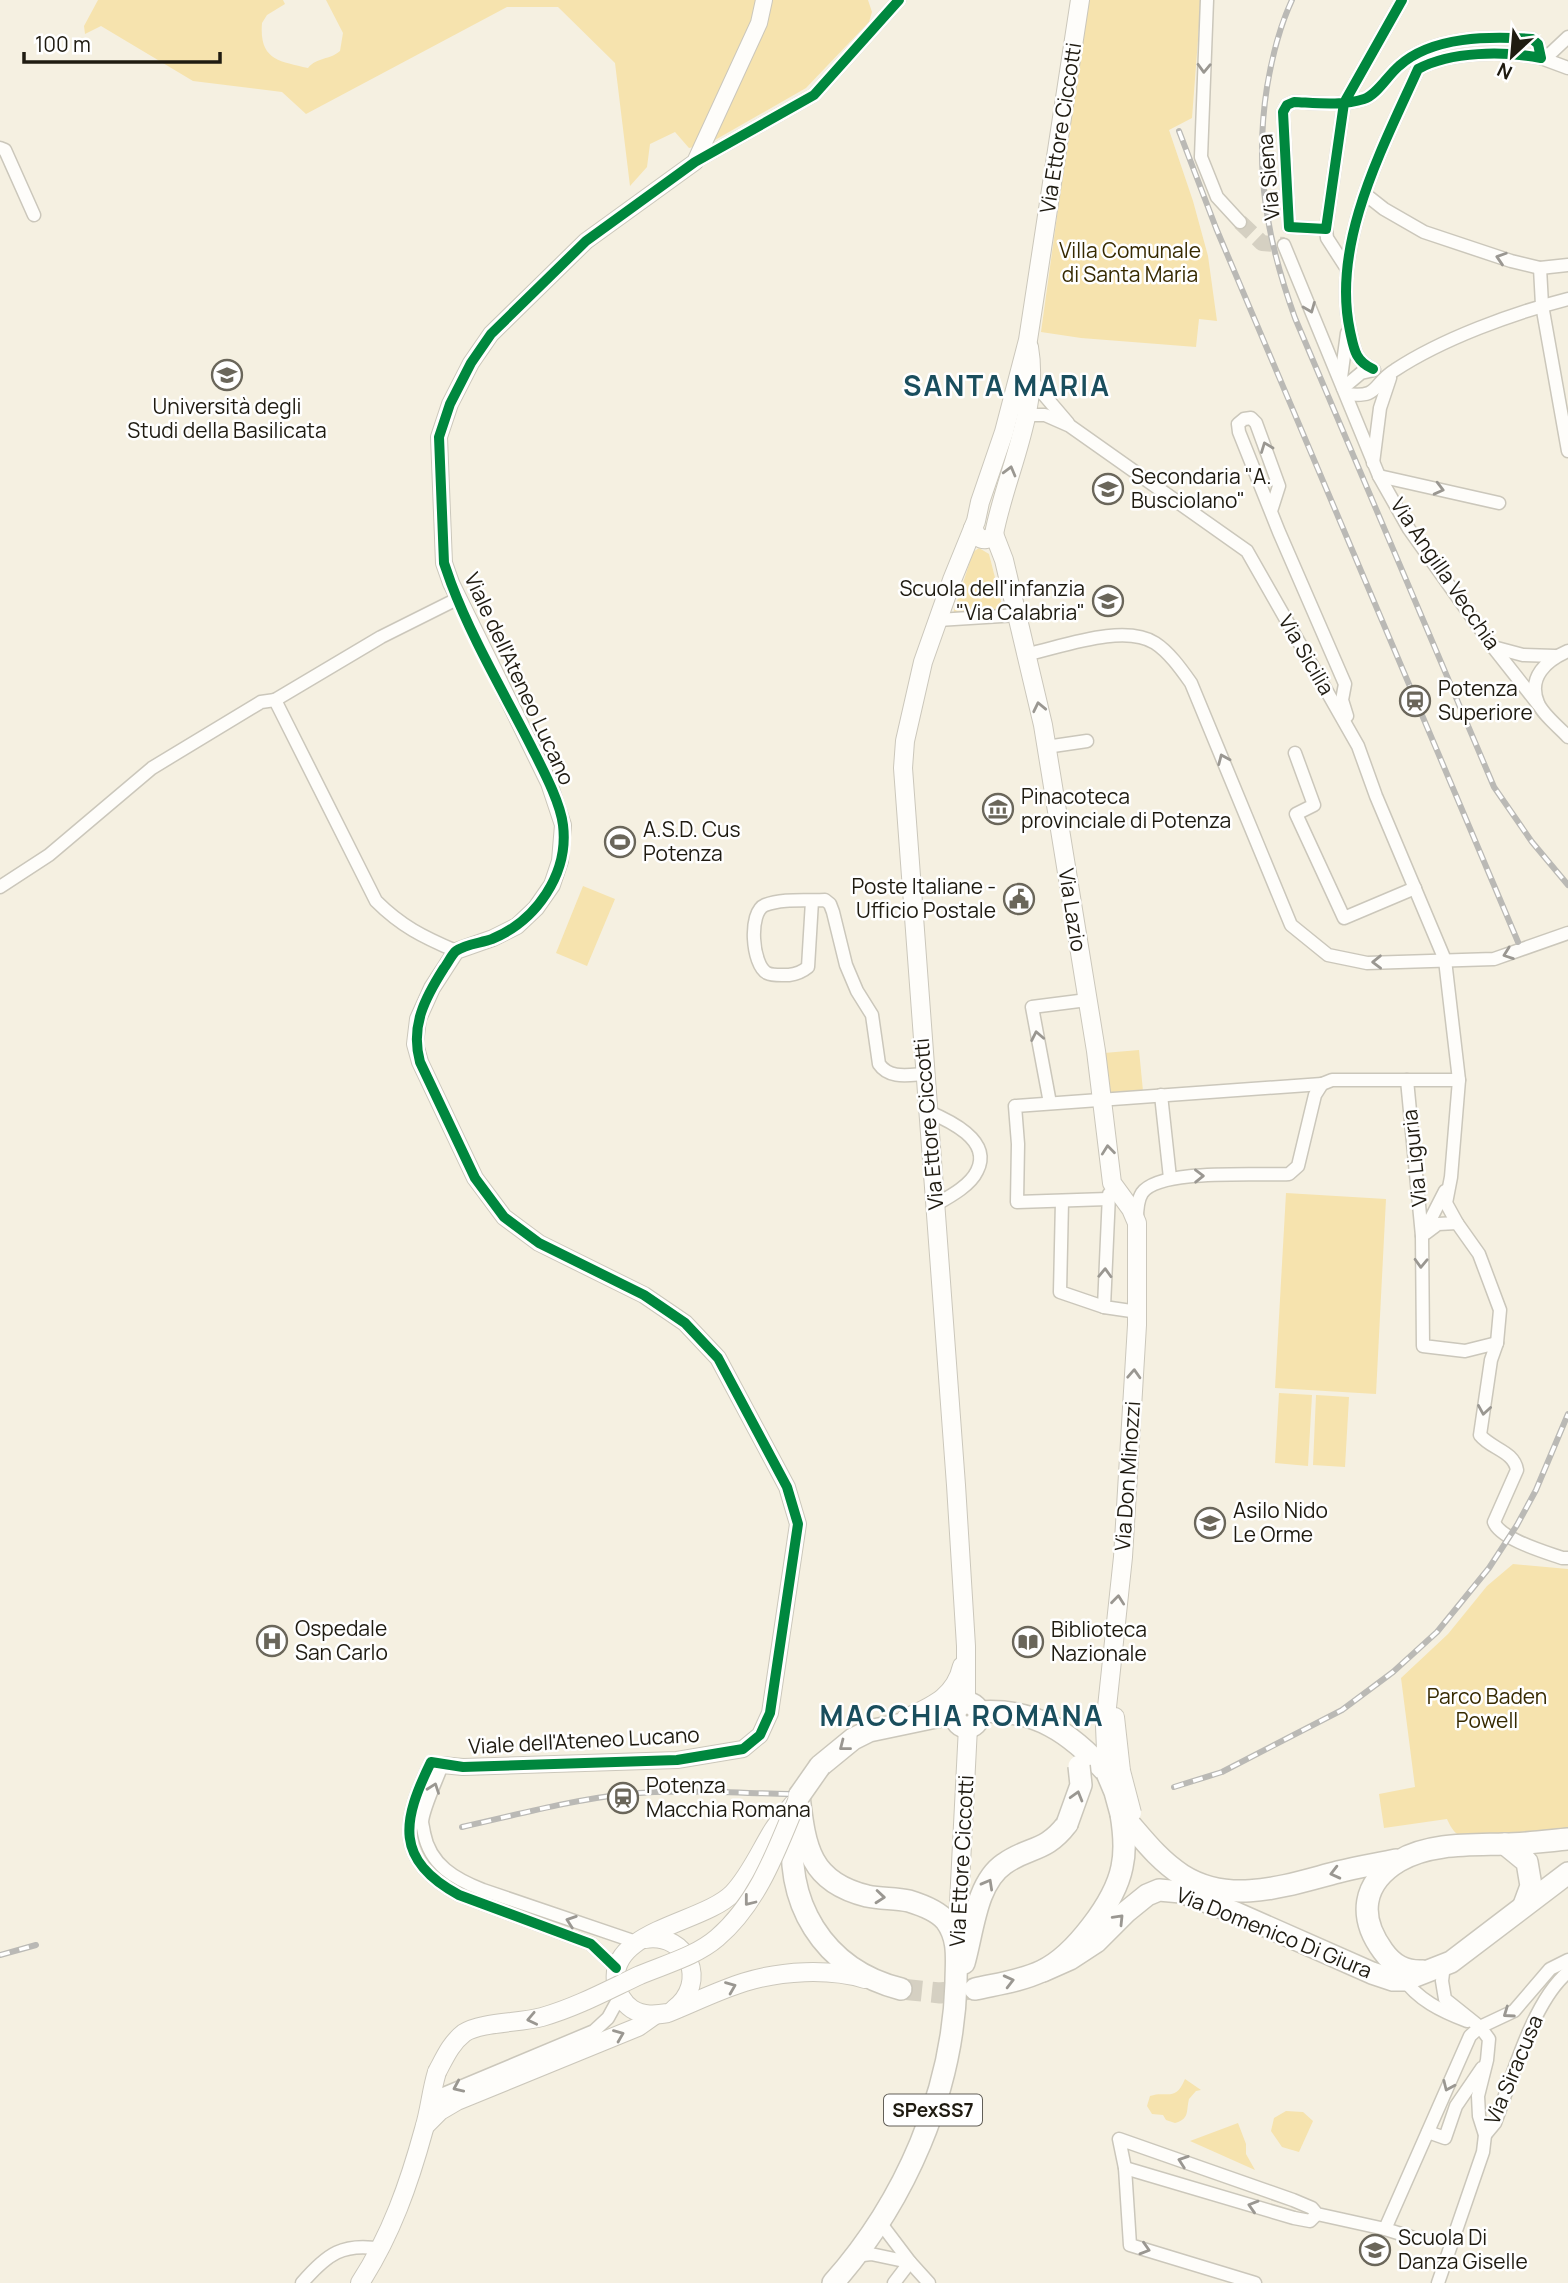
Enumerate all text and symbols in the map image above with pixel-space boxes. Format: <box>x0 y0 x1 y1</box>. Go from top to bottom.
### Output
scale bar <box>24 21 220 65</box>
north arrow <box>1477 21 1547 91</box>
text: 100 m <box>35 30 91 58</box>
street label: Via Ettore Ciccotti <box>1033 41 1087 215</box>
text: N <box>1493 57 1516 86</box>
one-way arrow <box>1197 63 1212 74</box>
street label: Via Siena <box>1250 133 1286 222</box>
park label: Villa Comunale di Santa Maria <box>1059 236 1201 288</box>
one-way arrow <box>1496 251 1508 266</box>
one-way arrow <box>1302 301 1316 313</box>
school or university icon: Università degli Studi della Basilicata <box>210 358 244 392</box>
district label: SANTA MARIA <box>903 366 1111 404</box>
place label: Università degli Studi della Basilicata <box>127 392 327 444</box>
one-way arrow <box>1260 441 1274 453</box>
place label: Secondaria "A. Busciolano" <box>1131 462 1272 514</box>
one-way arrow <box>1002 465 1017 477</box>
school or university icon: Secondaria "A. Busciolano" <box>1091 472 1125 506</box>
one-way arrow <box>1433 481 1445 495</box>
street label: Via Angilla Vecchia <box>1385 492 1507 655</box>
street label: Viale dell'Ateneo Lucano <box>458 568 581 789</box>
place label: Scuola dell'infanzia "Via Calabria" <box>899 574 1085 626</box>
school or university icon: Scuola dell'infanzia "Via Calabria" <box>1091 584 1125 618</box>
street label: Via Sicilia <box>1273 609 1341 700</box>
place label: Potenza Superiore <box>1438 674 1533 726</box>
station icon: Potenza Superiore <box>1398 684 1432 718</box>
one-way arrow <box>1033 701 1048 713</box>
one-way arrow <box>1217 754 1231 766</box>
place label: Pinacoteca provinciale di Potenza <box>1021 782 1231 834</box>
museum icon: Pinacoteca provinciale di Potenza <box>981 792 1015 826</box>
place label: A.S.D. Cus Potenza <box>643 815 740 867</box>
sports icon: A.S.D. Cus Potenza <box>603 825 637 859</box>
street label: Via Lazio <box>1053 866 1093 953</box>
place label: Poste Italiane - Ufficio Postale <box>851 872 996 924</box>
public building icon: Poste Italiane - Ufficio Postale <box>1002 882 1036 916</box>
one-way arrow <box>1502 946 1514 960</box>
one-way arrow <box>1371 954 1381 970</box>
one-way arrow <box>1030 1030 1045 1042</box>
street label: Via Ettore Ciccotti <box>907 1037 949 1211</box>
street label: Via Liguria <box>1395 1108 1433 1208</box>
one-way arrow <box>1101 1144 1116 1155</box>
one-way arrow <box>1194 1168 1205 1184</box>
one-way arrow <box>1414 1258 1429 1269</box>
one-way arrow <box>1098 1267 1113 1278</box>
one-way arrow <box>1126 1368 1141 1379</box>
street label: Via Don Minozzi <box>1108 1400 1146 1552</box>
one-way arrow <box>1477 1404 1492 1416</box>
place label: Asilo Nido Le Orme <box>1233 1496 1328 1548</box>
school or university icon: Asilo Nido Le Orme <box>1193 1506 1227 1540</box>
one-way arrow <box>1110 1595 1125 1606</box>
place label: Ospedale San Carlo <box>295 1614 388 1666</box>
place label: Biblioteca Nazionale <box>1051 1615 1147 1667</box>
hospital icon: Ospedale San Carlo <box>255 1624 289 1658</box>
library icon: Biblioteca Nazionale <box>1011 1625 1045 1659</box>
park label: Parco Baden Powell <box>1427 1682 1547 1734</box>
district label: MACCHIA ROMANA <box>820 1696 1105 1734</box>
street label: Viale dell'Ateneo Lucano <box>468 1720 700 1760</box>
one-way arrow <box>840 1738 852 1751</box>
place label: Potenza Macchia Romana <box>646 1771 811 1823</box>
street label: Via Ettore Ciccotti <box>943 1774 979 1948</box>
station icon: Potenza Macchia Romana <box>606 1781 640 1815</box>
one-way arrow <box>426 1782 440 1794</box>
one-way arrow <box>1069 1790 1084 1802</box>
one-way arrow <box>1329 1865 1341 1879</box>
one-way arrow <box>980 1878 993 1891</box>
street label: Via Domenico Di Giura <box>1172 1880 1376 1984</box>
one-way arrow <box>875 1889 886 1904</box>
one-way arrow <box>744 1894 757 1906</box>
one-way arrow <box>1111 1914 1124 1927</box>
one-way arrow <box>565 1915 577 1929</box>
one-way arrow <box>1003 1975 1015 1989</box>
one-way arrow <box>725 1982 737 1996</box>
one-way arrow <box>1504 2005 1516 2017</box>
one-way arrow <box>526 2010 538 2025</box>
street label: Via Siracusa <box>1477 2011 1549 2129</box>
one-way arrow <box>611 2029 624 2043</box>
one-way arrow <box>453 2079 465 2093</box>
one-way arrow <box>1442 2079 1456 2091</box>
road number: SPexSS7 <box>884 2094 982 2126</box>
one-way arrow <box>1177 2156 1189 2170</box>
one-way arrow <box>1247 2199 1259 2214</box>
place label: Scuola Di Danza Giselle <box>1398 2223 1528 2275</box>
school or university icon: Scuola Di Danza Giselle <box>1358 2233 1392 2267</box>
one-way arrow <box>1138 2241 1150 2256</box>

